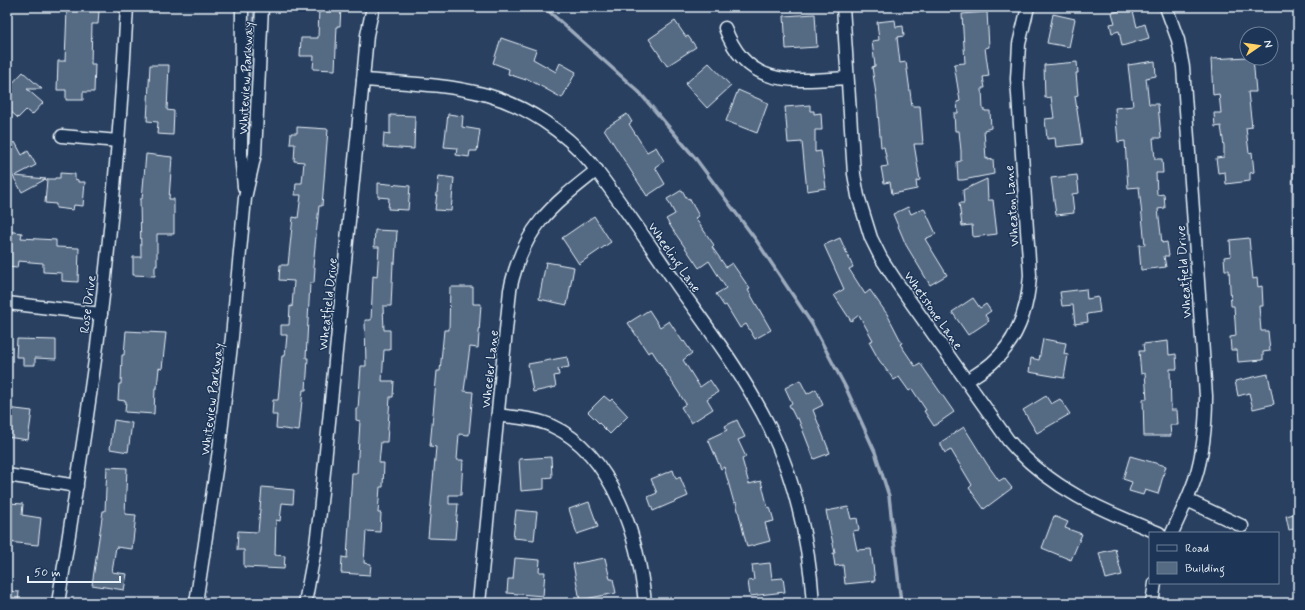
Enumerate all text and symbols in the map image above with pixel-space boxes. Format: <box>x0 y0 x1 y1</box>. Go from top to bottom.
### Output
street label: Whiteview Parkway <box>235 21 258 135</box>
north arrow <box>1239 26 1279 66</box>
text: N <box>1260 39 1275 49</box>
street label: Wheaton Lane <box>1001 165 1024 247</box>
street label: Wheeling Lane <box>642 219 704 298</box>
street label: Wheatfield Drive <box>1173 225 1196 319</box>
street label: Wheatfield Drive <box>315 257 342 351</box>
street label: Whetstone Lane <box>899 268 966 353</box>
street label: Rose Drive <box>76 274 100 334</box>
street label: Wheeler Lane <box>478 329 503 409</box>
street label: Whiteview Parkway <box>197 342 228 456</box>
legend <box>1149 532 1279 584</box>
text: Road <box>1185 541 1209 557</box>
scale bar <box>28 558 120 584</box>
text: Building <box>1185 561 1225 578</box>
text: 50 m <box>34 565 61 581</box>

